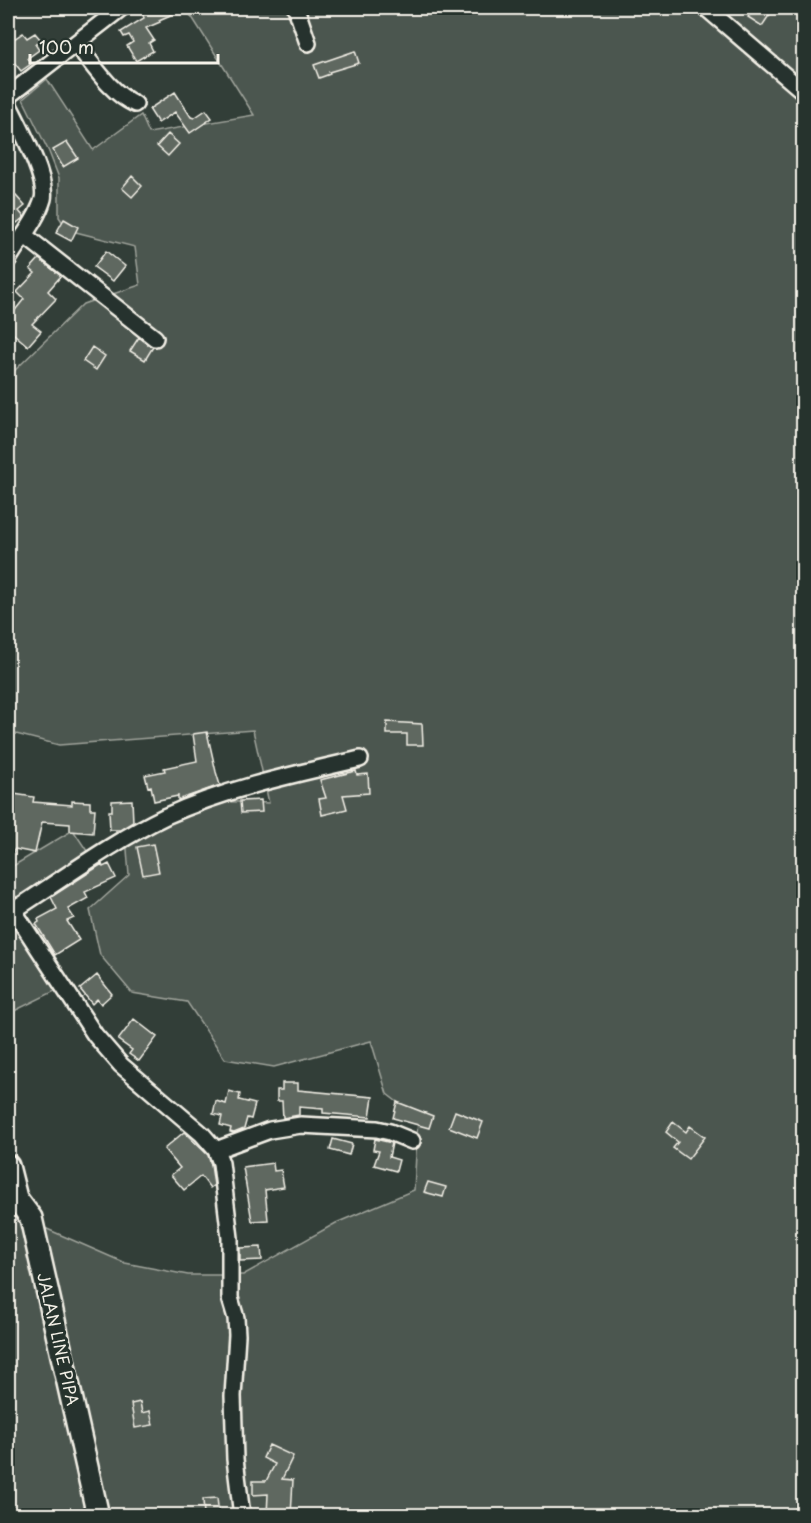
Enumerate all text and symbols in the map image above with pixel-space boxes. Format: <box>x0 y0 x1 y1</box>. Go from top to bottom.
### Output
scale bar <box>30 27 218 65</box>
text: 100 m <box>39 33 94 60</box>
street label: JALAN LINE PIPA <box>32 1270 86 1408</box>

